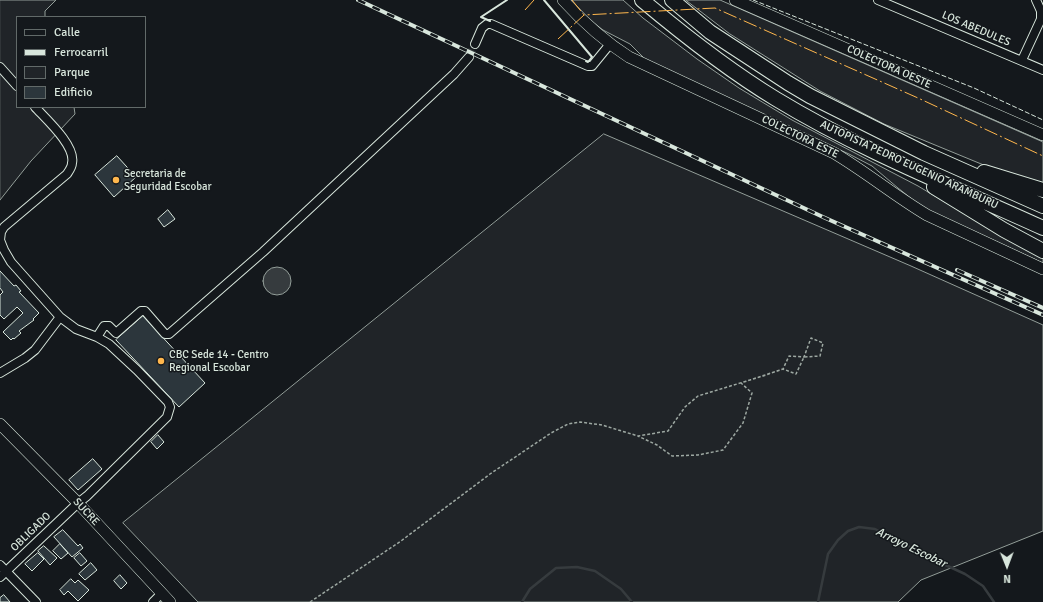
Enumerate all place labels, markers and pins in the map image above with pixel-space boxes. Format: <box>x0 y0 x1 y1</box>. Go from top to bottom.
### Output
place label: Secretaria de Seguridad Escobar <box>124 167 212 193</box>
marker: Secretaria de Seguridad Escobar <box>111 175 121 185</box>
place label: CBC Sede 14 - Centro Regional Escobar <box>169 348 269 374</box>
marker: CBC Sede 14 - Centro Regional Escobar <box>156 356 166 366</box>

